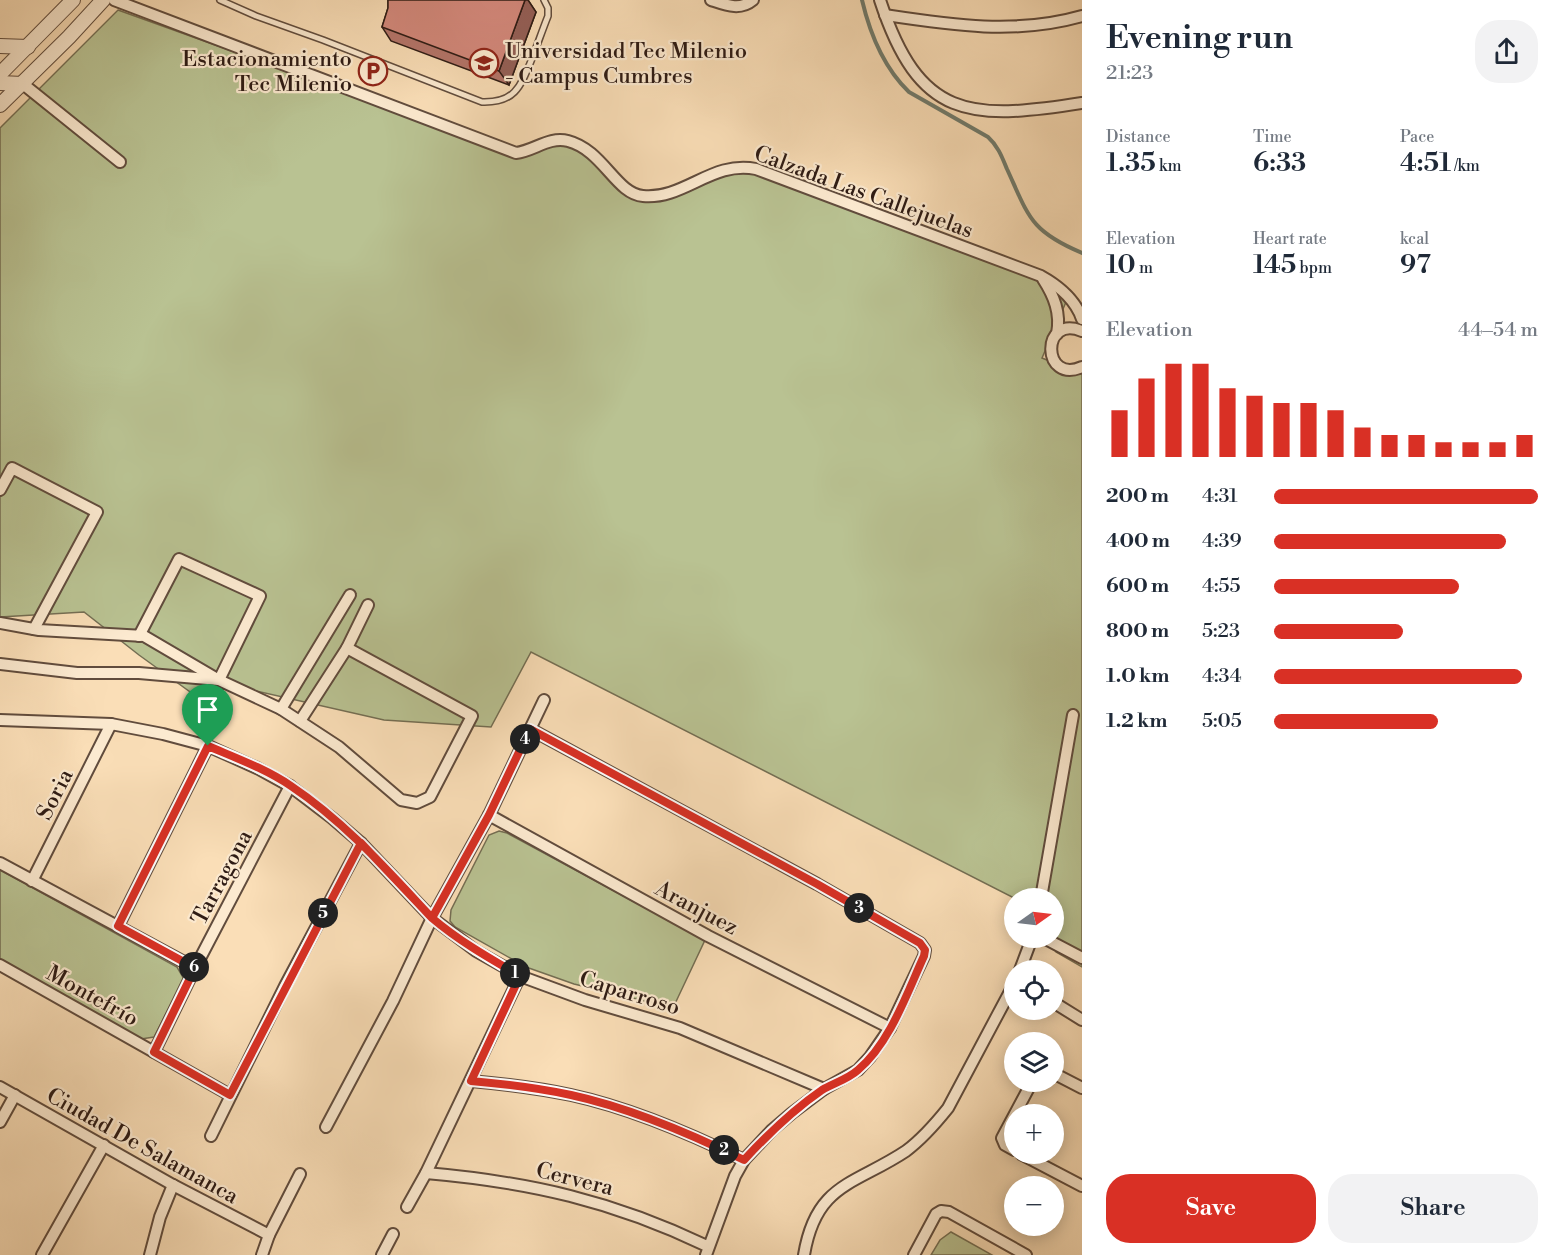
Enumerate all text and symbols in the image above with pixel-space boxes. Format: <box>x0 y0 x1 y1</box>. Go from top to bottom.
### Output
text: Evening run <box>1106 18 1293 59</box>
button: share <box>1475 20 1538 83</box>
place label: Universidad Tec Milenio - Campus Cumbres <box>505 38 747 90</box>
place label: Estacionamiento Tec Milenio <box>182 46 352 98</box>
school or university icon: Universidad Tec Milenio - Campus Cumbres <box>468 47 500 79</box>
parking icon: Estacionamiento Tec Milenio <box>357 55 389 87</box>
text: 21:23 <box>1106 61 1153 86</box>
text: Distance <box>1106 127 1171 147</box>
text: Time <box>1253 127 1292 147</box>
text: Pace <box>1400 127 1434 147</box>
street label: Calzada Las Callejuelas <box>750 140 977 245</box>
text: 1.35 <box>1106 147 1156 179</box>
text: 6:33 <box>1253 147 1306 179</box>
text: 4:51 <box>1400 147 1451 179</box>
text: km <box>1156 156 1181 176</box>
text: /km <box>1451 156 1480 176</box>
text: Elevation <box>1106 229 1175 249</box>
text: Heart rate <box>1253 229 1327 249</box>
text: kcal <box>1400 229 1429 249</box>
text: 10 <box>1106 249 1136 281</box>
text: 145 <box>1253 249 1296 281</box>
text: 97 <box>1400 249 1431 281</box>
text: m <box>1136 258 1153 278</box>
text: bpm <box>1296 258 1332 278</box>
text: Elevation <box>1106 318 1193 343</box>
text: 44–54 m <box>1458 318 1538 343</box>
text: 200 m <box>1106 484 1169 509</box>
text: 4:31 <box>1202 484 1238 509</box>
text: 400 m <box>1106 529 1170 554</box>
text: 4:39 <box>1202 529 1242 554</box>
text: 600 m <box>1106 574 1169 599</box>
text: 4:55 <box>1202 574 1240 599</box>
text: 800 m <box>1106 619 1169 644</box>
text: 5:23 <box>1202 619 1240 644</box>
text: 1.0 km <box>1106 664 1170 689</box>
text: 4:34 <box>1202 664 1242 689</box>
pin <box>182 684 233 746</box>
icon: arrive <box>191 693 224 726</box>
text: 1.2 km <box>1106 709 1168 734</box>
text: 5:05 <box>1202 709 1242 734</box>
pin: 4 <box>510 724 540 754</box>
text: 4 <box>520 729 530 749</box>
street label: Soria <box>31 764 80 825</box>
street label: Tarragona <box>186 825 259 930</box>
street label: Aranjuez <box>649 875 742 941</box>
north arrow <box>1004 888 1064 948</box>
map controls <box>1004 888 1064 1236</box>
pin: 3 <box>844 893 874 923</box>
pin: 5 <box>308 898 338 928</box>
text: 3 <box>854 898 864 918</box>
text: 5 <box>318 903 328 923</box>
pin: 6 <box>179 952 209 982</box>
text: 6 <box>189 957 199 977</box>
pin: 1 <box>500 958 530 988</box>
street label: Montefrío <box>41 960 143 1033</box>
button: locate <box>1004 960 1064 1020</box>
text: 1 <box>511 963 519 983</box>
street label: Caparroso <box>576 965 683 1021</box>
button: layers <box>1004 1032 1064 1092</box>
street label: Ciudad De Salamanca <box>42 1082 244 1211</box>
button: + <box>1004 1104 1064 1164</box>
pin: 2 <box>709 1135 739 1165</box>
text: 2 <box>719 1140 729 1160</box>
street label: Cervera <box>533 1157 617 1202</box>
button: Save <box>1106 1174 1316 1243</box>
button: Share <box>1328 1174 1538 1243</box>
button: − <box>1004 1176 1064 1236</box>

